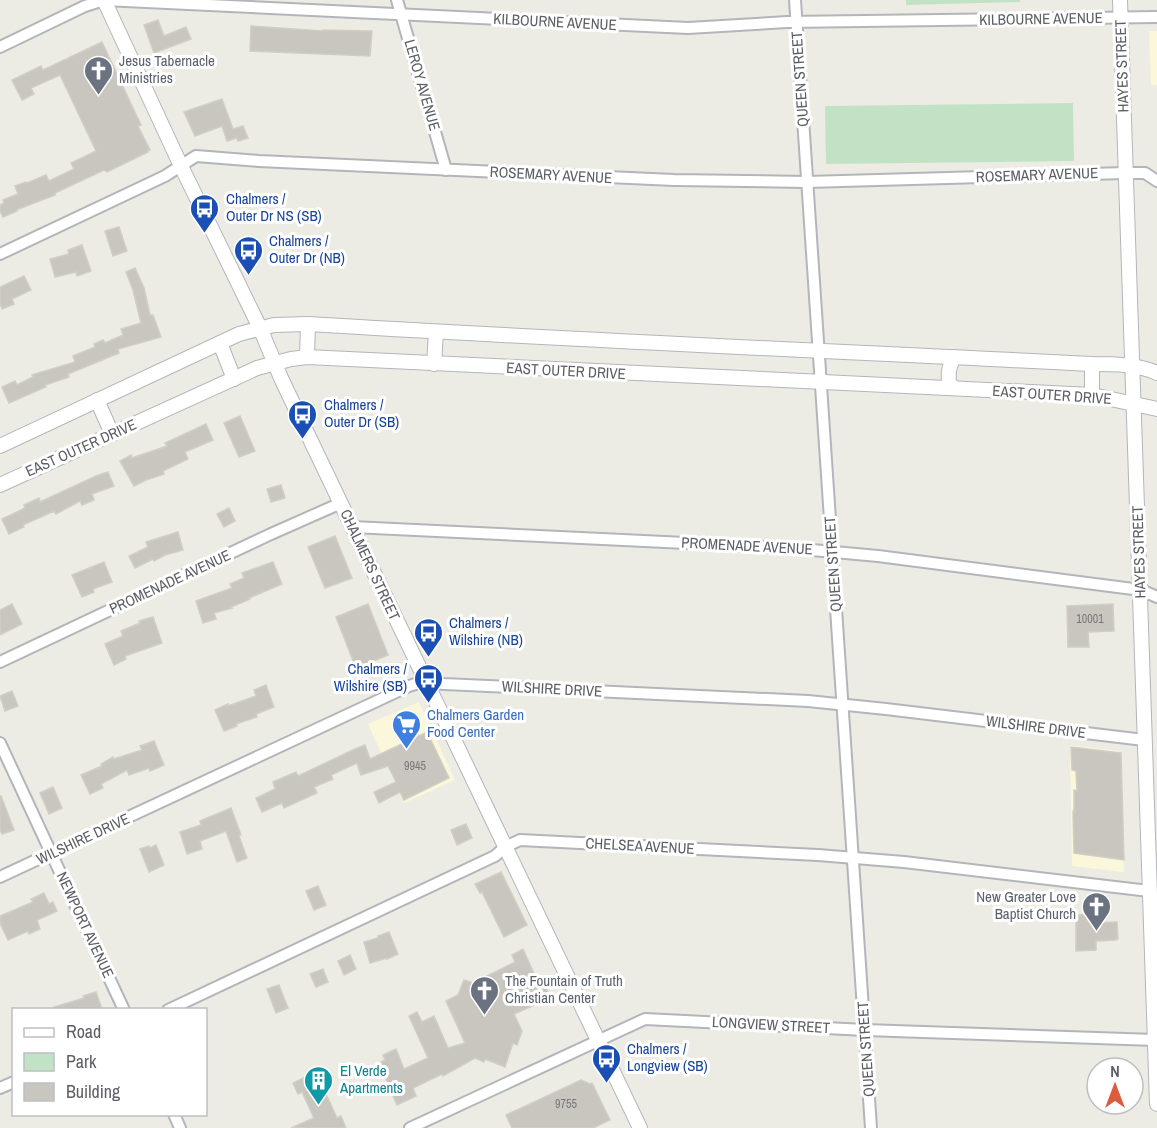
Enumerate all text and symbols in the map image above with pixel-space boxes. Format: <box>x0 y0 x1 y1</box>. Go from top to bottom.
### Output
street label: KILBOURNE AVENUE <box>979 7 1103 30</box>
street label: KILBOURNE AVENUE <box>493 8 617 35</box>
street label: HAYES STREET <box>1109 19 1134 113</box>
street label: QUEEN STREET <box>786 30 813 127</box>
street label: LEROY AVENUE <box>399 37 446 133</box>
place label: Jesus Tabernacle Ministries <box>119 50 215 88</box>
church icon: Jesus Tabernacle Ministries <box>82 54 114 96</box>
street label: ROSEMARY AVENUE <box>489 161 613 188</box>
street label: ROSEMARY AVENUE <box>975 162 1099 187</box>
place label: Chalmers / Outer Dr NS (SB) <box>226 188 322 226</box>
bus stop icon: Chalmers / Outer Dr NS (SB) <box>189 192 221 234</box>
place label: Chalmers / Outer Dr (NB) <box>269 230 345 268</box>
bus stop icon: Chalmers / Outer Dr (NB) <box>232 234 264 276</box>
street label: EAST OUTER DRIVE <box>506 357 626 384</box>
street label: EAST OUTER DRIVE <box>992 380 1112 409</box>
place label: Chalmers / Outer Dr (SB) <box>324 394 399 432</box>
bus stop icon: Chalmers / Outer Dr (SB) <box>287 398 319 440</box>
street label: EAST OUTER DRIVE <box>22 414 140 481</box>
street label: HAYES STREET <box>1126 505 1151 599</box>
street label: CHALMERS STREET <box>336 506 406 624</box>
street label: QUEEN STREET <box>819 515 846 612</box>
street label: PROMENADE AVENUE <box>681 532 813 559</box>
street label: PROMENADE AVENUE <box>106 544 234 619</box>
house number: 10001 <box>1076 611 1104 627</box>
place label: Chalmers / Wilshire (NB) <box>449 612 523 650</box>
bus stop icon: Chalmers / Wilshire (NB) <box>412 616 444 658</box>
place label: Chalmers / Wilshire (SB) <box>334 658 408 696</box>
bus stop icon: Chalmers / Wilshire (SB) <box>412 662 444 704</box>
street label: WILSHIRE DRIVE <box>501 675 603 702</box>
place label: Chalmers Garden Food Center <box>427 704 524 742</box>
supermarket icon: Chalmers Garden Food Center <box>390 708 422 750</box>
street label: WILSHIRE DRIVE <box>985 710 1087 743</box>
house number: 9945 <box>404 758 426 774</box>
street label: WILSHIRE DRIVE <box>33 808 133 869</box>
street label: CHELSEA AVENUE <box>585 832 695 859</box>
street label: NEWPORT AVENUE <box>52 868 119 981</box>
place label: New Greater Love Baptist Church <box>976 886 1076 924</box>
church icon: New Greater Love Baptist Church <box>1081 890 1113 932</box>
place label: The Fountain of Truth Christian Center <box>505 970 623 1008</box>
church icon: The Fountain of Truth Christian Center <box>468 974 500 1016</box>
street label: QUEEN STREET <box>852 1000 879 1097</box>
legend <box>12 1008 207 1116</box>
street label: LONGVIEW STREET <box>711 1011 831 1038</box>
text: Road <box>66 1019 101 1044</box>
place label: Chalmers / Longview (SB) <box>627 1038 708 1076</box>
bus stop icon: Chalmers / Longview (SB) <box>590 1042 622 1084</box>
text: Park <box>66 1049 97 1074</box>
north arrow <box>1085 1056 1145 1116</box>
place label: El Verde Apartments <box>339 1060 403 1098</box>
text: N <box>1110 1060 1120 1082</box>
building icon: El Verde Apartments <box>303 1064 335 1106</box>
text: Building <box>66 1079 121 1104</box>
house number: 9755 <box>555 1096 577 1112</box>

